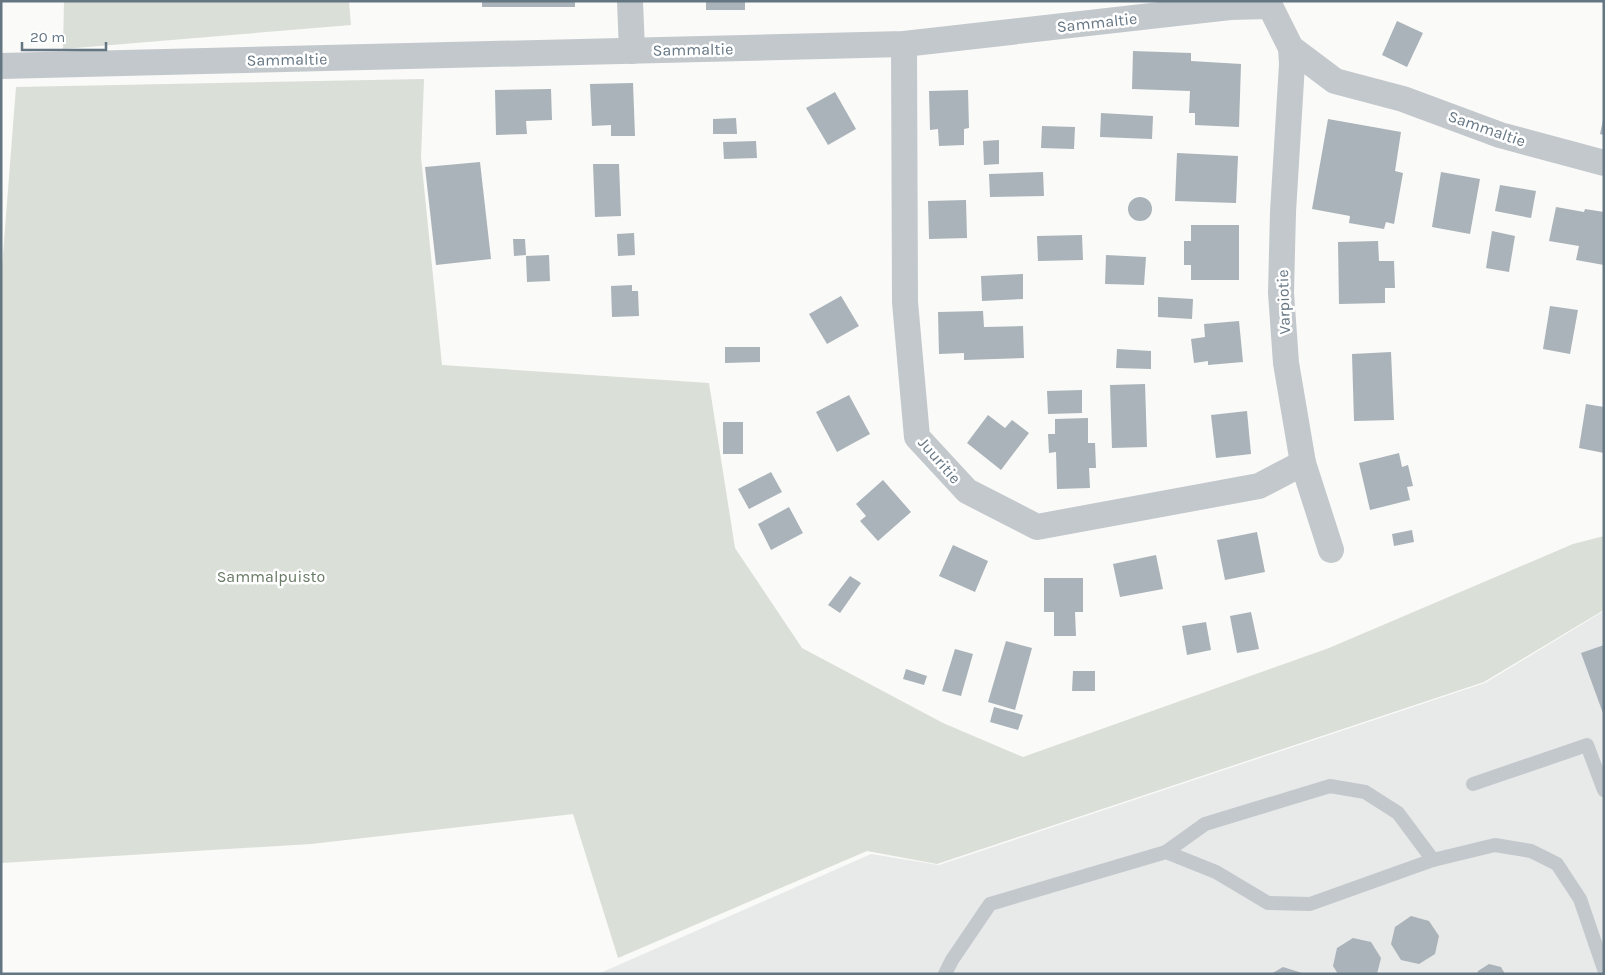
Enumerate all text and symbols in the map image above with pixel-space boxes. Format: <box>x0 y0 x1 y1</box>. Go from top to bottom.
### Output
street label: Sammaltie <box>1056 9 1138 36</box>
scale bar <box>22 20 106 52</box>
text: 20 m <box>30 28 65 46</box>
street label: Sammaltie <box>652 39 734 60</box>
street label: Sammaltie <box>246 49 328 70</box>
street label: Sammaltie <box>1446 106 1528 151</box>
street label: Varpiotie <box>1273 269 1294 335</box>
street label: Juuritie <box>914 433 965 487</box>
park label: Sammalpuisto <box>217 567 325 586</box>

